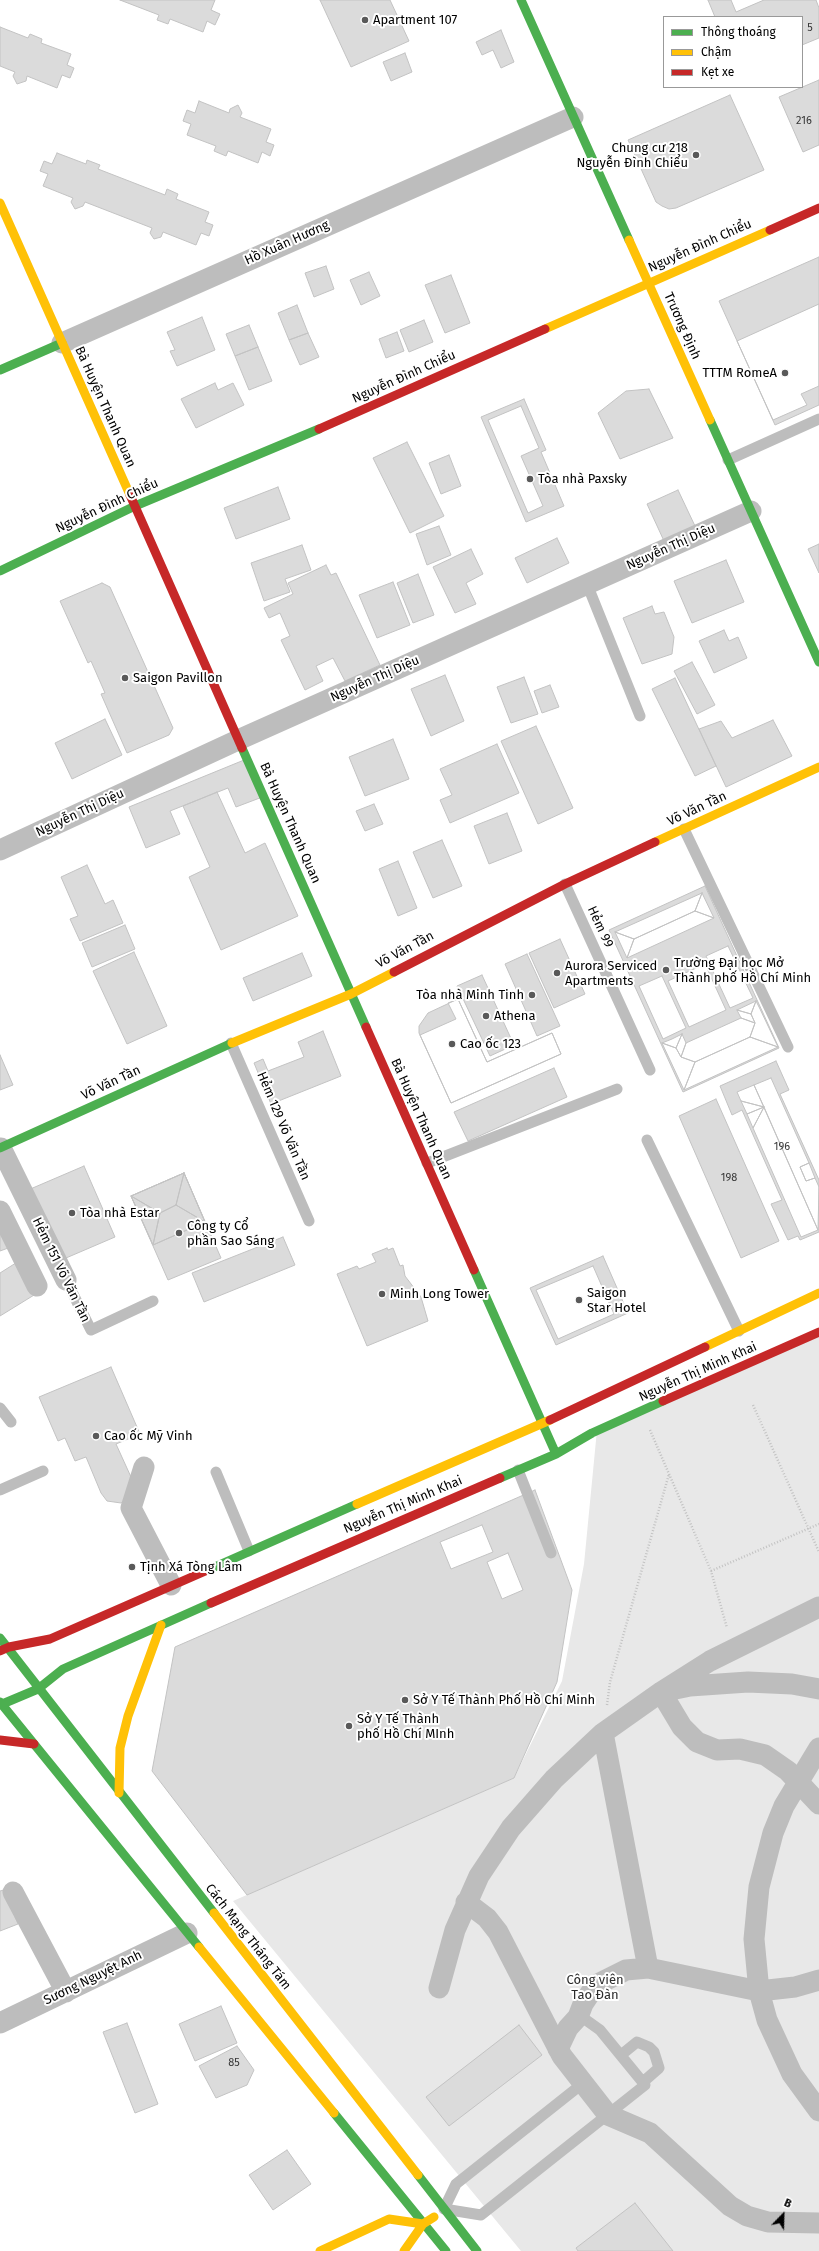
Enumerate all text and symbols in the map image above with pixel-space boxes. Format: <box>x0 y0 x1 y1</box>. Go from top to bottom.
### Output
place label: Apartment 107 <box>373 12 457 28</box>
marker: Apartment 107 <box>360 15 370 25</box>
legend <box>663 16 803 88</box>
house number: 5 <box>807 21 813 35</box>
text: Thông thoáng <box>701 25 776 39</box>
text: Chậm <box>701 45 731 59</box>
text: Kẹt xe <box>701 65 734 79</box>
house number: 216 <box>796 114 812 128</box>
place label: Chung cư 218 Nguyễn Đình Chiểu <box>576 140 688 171</box>
marker: Chung cư 218 Nguyễn Đình Chiểu <box>691 150 701 160</box>
street label: Nguyễn Đình Chiểu <box>646 216 754 276</box>
street label: Hồ Xuân Hương <box>242 217 332 269</box>
street label: Trương Định <box>660 290 704 362</box>
street label: Bà Huyện Thanh Quan <box>71 344 139 470</box>
street label: Nguyễn Đình Chiểu <box>350 347 458 407</box>
place label: TTTM RomeA <box>703 365 777 381</box>
marker: TTTM RomeA <box>780 368 790 378</box>
place label: Tòa nhà Paxsky <box>538 471 627 487</box>
marker: Tòa nhà Paxsky <box>525 474 535 484</box>
street label: Nguyễn Đình Chiểu <box>53 475 161 537</box>
street label: Nguyễn Thị Diệu <box>624 520 718 574</box>
street label: Nguyễn Thị Diệu <box>328 652 422 706</box>
place label: Saigon Pavillon <box>133 670 223 686</box>
marker: Saigon Pavillon <box>120 673 130 683</box>
street label: Bà Huyện Thanh Quan <box>256 760 324 886</box>
street label: Nguyễn Thị Diệu <box>33 786 127 840</box>
street label: Võ Văn Tần <box>665 789 729 829</box>
street label: Hẻm 99 <box>584 904 616 950</box>
street label: Võ Văn Tần <box>373 928 437 972</box>
place label: Trường Đại học Mở Thành phố Hồ Chí Minh <box>674 955 811 986</box>
place label: Aurora Serviced Apartments <box>565 958 657 989</box>
marker: Trường Đại học Mở Thành phố Hồ Chí Minh <box>661 965 671 975</box>
marker: Aurora Serviced Apartments <box>552 968 562 978</box>
place label: Tòa nhà Minh Tinh <box>416 987 524 1003</box>
marker: Tòa nhà Minh Tinh <box>527 990 537 1000</box>
place label: Athena <box>494 1008 536 1024</box>
marker: Athena <box>481 1011 491 1021</box>
place label: Cao ốc 123 <box>460 1036 521 1052</box>
marker: Cao ốc 123 <box>447 1039 457 1049</box>
street label: Bà Huyện Thanh Quan <box>387 1056 455 1182</box>
street label: Võ Văn Tần <box>79 1063 143 1103</box>
street label: Hẻm 129 Võ Văn Tần <box>253 1069 313 1183</box>
house number: 196 <box>774 1140 790 1154</box>
house number: 198 <box>721 1171 737 1185</box>
place label: Tòa nhà Estar <box>80 1205 159 1221</box>
marker: Tòa nhà Estar <box>67 1208 77 1218</box>
street label: Hẻm 151 Võ Văn Tần <box>29 1215 93 1325</box>
place label: Công ty Cổ phần Sao Sáng <box>187 1218 274 1249</box>
marker: Công ty Cổ phần Sao Sáng <box>174 1228 184 1238</box>
place label: Saigon Star Hotel <box>587 1285 646 1316</box>
place label: Minh Long Tower <box>390 1286 489 1302</box>
marker: Minh Long Tower <box>377 1289 387 1299</box>
marker: Saigon Star Hotel <box>574 1295 584 1305</box>
street label: Nguyễn Thị Minh Khai <box>637 1339 759 1405</box>
place label: Cao ốc Mỹ Vinh <box>104 1428 193 1444</box>
marker: Cao ốc Mỹ Vinh <box>91 1431 101 1441</box>
street label: Nguyễn Thị Minh Khai <box>341 1473 465 1537</box>
place label: Tịnh Xá Tòng Lâm <box>140 1559 242 1575</box>
marker: Tịnh Xá Tòng Lâm <box>127 1562 137 1572</box>
place label: Sở Y Tế Thành Phố Hồ Chí Minh <box>413 1692 595 1708</box>
marker: Sở Y Tế Thành Phố Hồ Chí Minh <box>400 1695 410 1705</box>
place label: Sở Y Tế Thành phố Hồ Chí MInh <box>357 1711 454 1742</box>
marker: Sở Y Tế Thành phố Hồ Chí MInh <box>344 1721 354 1731</box>
street label: Cách Mạng Tháng Tám <box>202 1881 294 1993</box>
street label: Sương Nguyệt Anh <box>41 1947 145 2009</box>
park label: Công viên Tao Đàn <box>566 1972 624 2003</box>
house number: 85 <box>228 2056 240 2070</box>
north arrow <box>763 2195 803 2235</box>
text: B <box>782 2196 794 2211</box>

